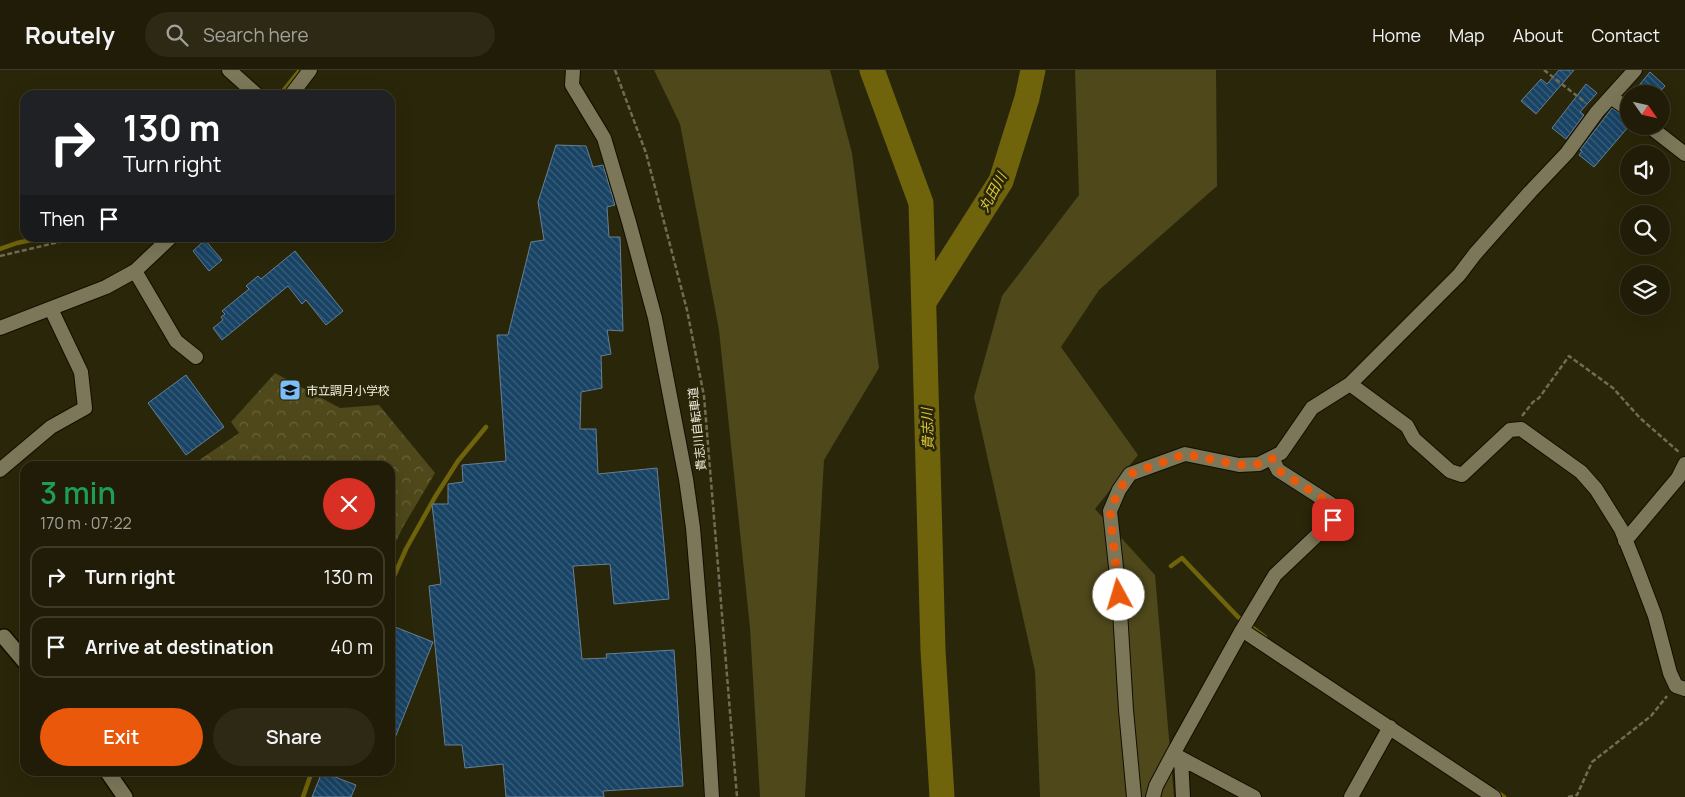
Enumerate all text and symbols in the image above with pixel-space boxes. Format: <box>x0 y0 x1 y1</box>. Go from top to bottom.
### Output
search box <box>145 12 495 57</box>
text: Routely <box>25 18 115 51</box>
icon: search <box>163 21 191 49</box>
text: Search here <box>203 22 309 48</box>
text: Home <box>1372 23 1421 47</box>
text: Map <box>1449 23 1485 47</box>
text: About <box>1513 23 1563 47</box>
text: Contact <box>1591 23 1660 47</box>
north arrow <box>1620 85 1670 135</box>
map controls <box>1620 85 1670 315</box>
text: 130 m <box>123 104 220 152</box>
icon: right <box>40 110 105 175</box>
button: sound <box>1620 145 1670 195</box>
text: Turn right <box>123 149 221 179</box>
water label: 丸田川 <box>974 167 1011 215</box>
icon: arrive <box>95 205 123 233</box>
button: search <box>1620 205 1670 255</box>
text: Then <box>40 206 85 232</box>
button: layers <box>1620 265 1670 315</box>
school or university icon: 市立調月小学校 <box>278 378 302 402</box>
place label: 市立調月小学校 <box>306 382 390 399</box>
street label: 貴志川自転車道 <box>684 386 710 472</box>
water label: 貴志川 <box>917 406 937 450</box>
text: 3 min <box>40 472 116 513</box>
button: close <box>323 478 375 530</box>
pin <box>1312 499 1354 541</box>
icon: arrive <box>1319 506 1347 534</box>
text: 170 m · 07:22 <box>40 512 132 534</box>
icon: right <box>42 563 70 591</box>
text: Turn right <box>85 564 175 590</box>
text: 130 m <box>324 564 373 590</box>
position arrow <box>1092 568 1144 620</box>
icon: arrive <box>42 633 70 661</box>
text: Arrive at destination <box>85 634 274 660</box>
text: 40 m <box>330 634 373 660</box>
button: Exit <box>40 708 203 766</box>
button: Share <box>213 708 375 766</box>

